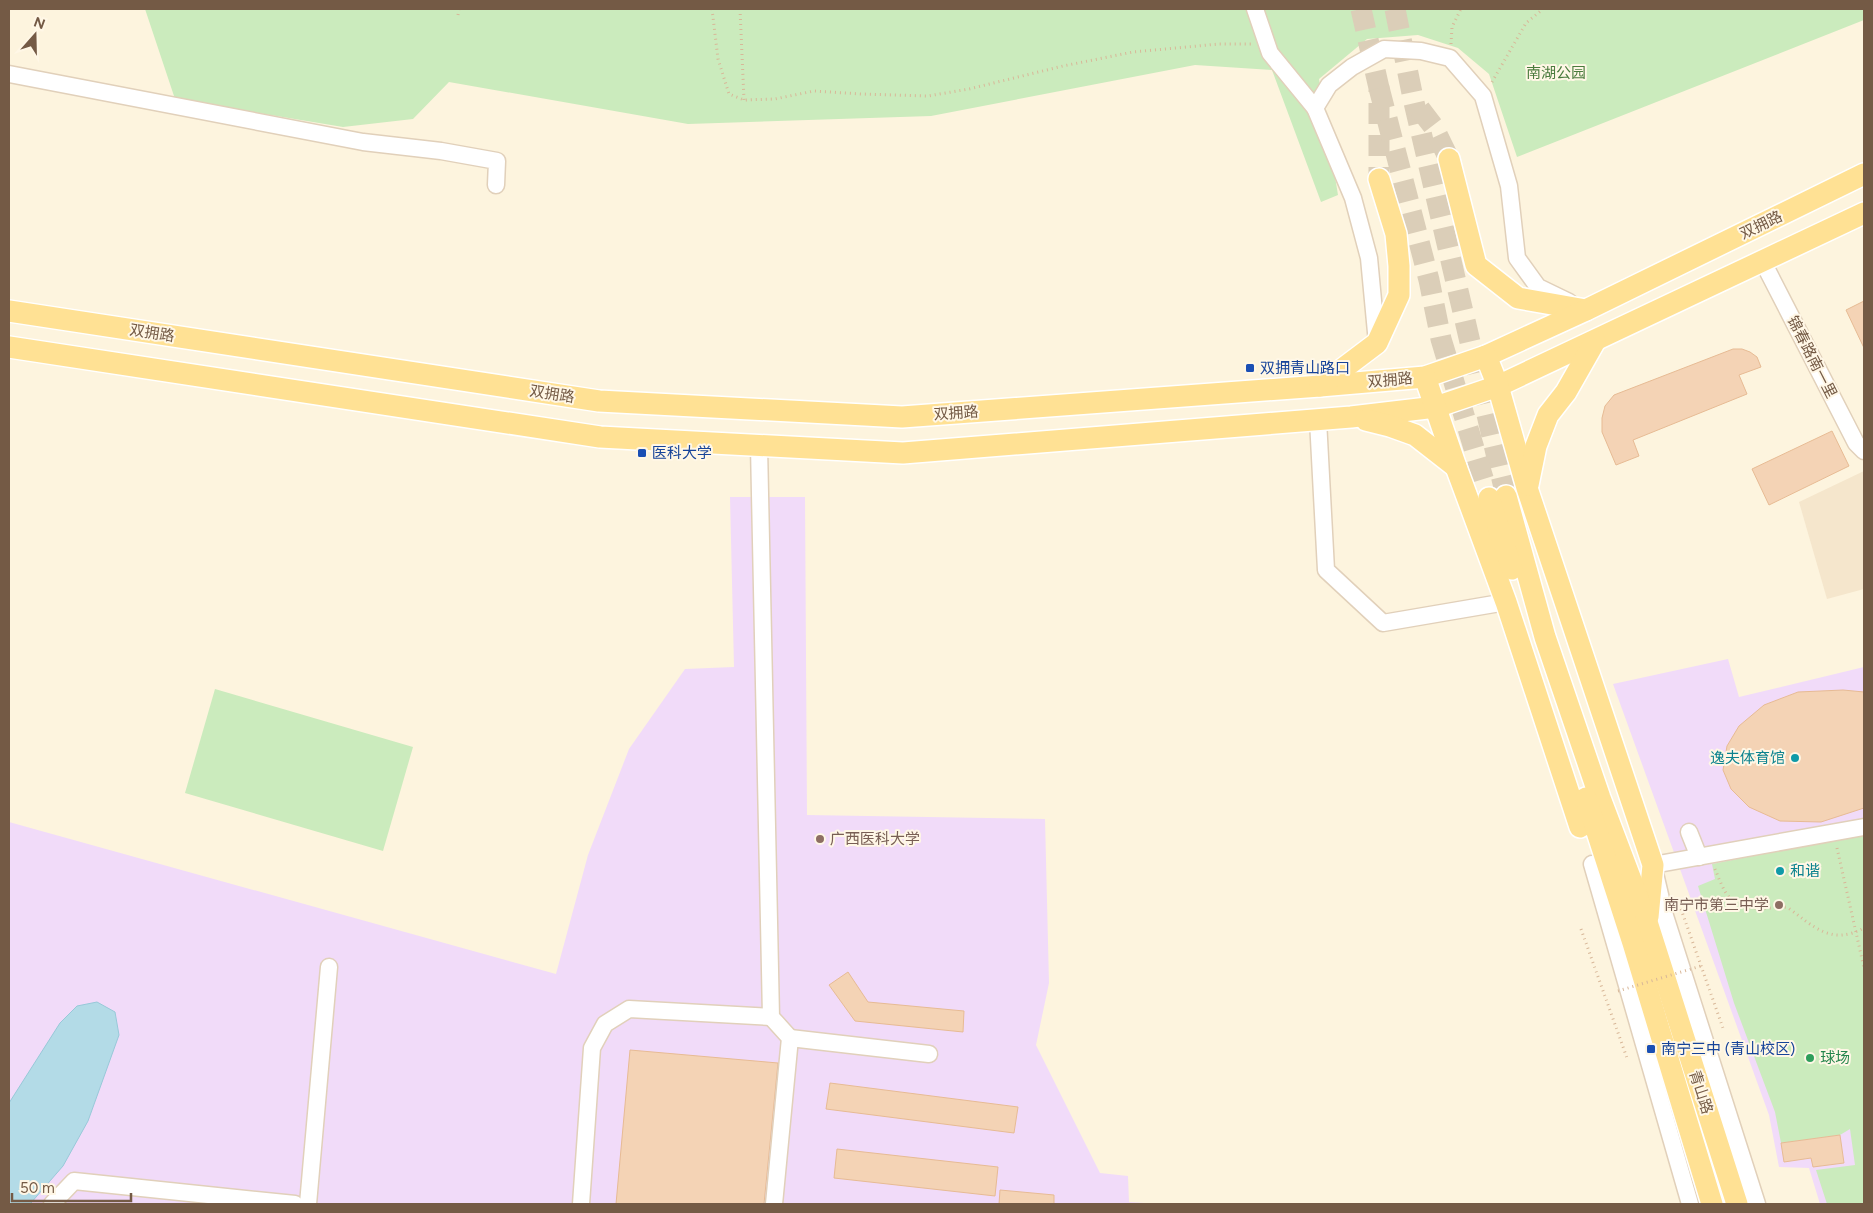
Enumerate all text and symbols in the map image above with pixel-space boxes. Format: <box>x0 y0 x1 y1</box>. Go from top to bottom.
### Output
north arrow <box>10 10 60 60</box>
text: N <box>31 13 47 33</box>
park label: 南湖公园 <box>1526 64 1586 82</box>
street label: 双拥路 <box>1737 207 1785 243</box>
street label: 锦春路南一里 <box>1784 313 1840 401</box>
street label: 双拥路 <box>128 321 176 345</box>
place label: 双拥青山路口 <box>1260 359 1350 377</box>
marker: 双拥青山路口 <box>1244 362 1256 374</box>
street label: 双拥路 <box>1367 369 1413 391</box>
street label: 双拥路 <box>528 382 576 406</box>
street label: 双拥路 <box>933 402 979 424</box>
place label: 医科大学 <box>652 444 712 462</box>
marker: 医科大学 <box>636 447 648 459</box>
place label: 逸夫体育馆 <box>1710 749 1785 767</box>
marker: 逸夫体育馆 <box>1789 752 1801 764</box>
place label: 广西医科大学 <box>830 830 920 848</box>
marker: 广西医科大学 <box>814 833 826 845</box>
place label: 和谐 <box>1790 862 1820 880</box>
marker: 和谐 <box>1774 865 1786 877</box>
place label: 南宁市第三中学 <box>1664 896 1769 914</box>
marker: 南宁市第三中学 <box>1773 899 1785 911</box>
place label: 南宁三中 (青山校区) <box>1661 1040 1795 1058</box>
marker: 南宁三中 (青山校区) <box>1645 1043 1657 1055</box>
place label: 球场 <box>1820 1049 1850 1067</box>
marker: 球场 <box>1804 1052 1816 1064</box>
street label: 青山路 <box>1685 1068 1717 1116</box>
scale bar <box>12 1170 131 1202</box>
text: 50 m <box>20 1179 55 1197</box>

